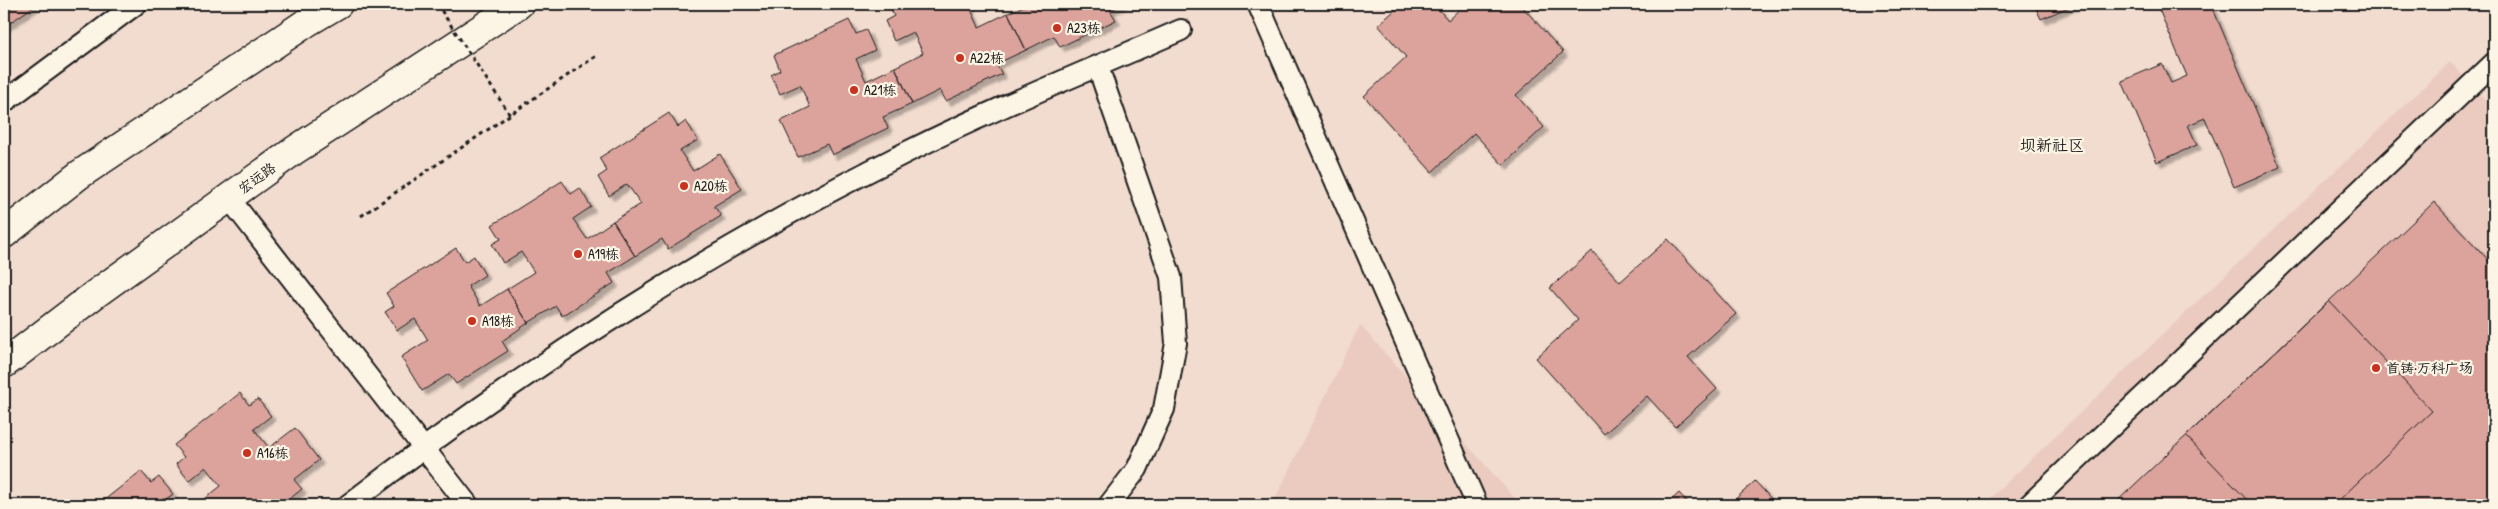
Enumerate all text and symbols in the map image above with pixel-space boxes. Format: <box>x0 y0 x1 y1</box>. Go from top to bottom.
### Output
place label: A23栋 <box>1067 18 1101 37</box>
marker: A23栋 <box>1051 22 1063 34</box>
place label: A22栋 <box>970 48 1004 67</box>
marker: A22栋 <box>954 52 966 64</box>
place label: A21栋 <box>864 80 896 99</box>
marker: A21栋 <box>848 84 860 96</box>
district label: 坝新社区 <box>2020 134 2084 156</box>
street label: 宏远路 <box>234 158 279 198</box>
place label: A20栋 <box>694 176 728 195</box>
marker: A20栋 <box>678 180 690 192</box>
place label: A19栋 <box>588 244 619 263</box>
marker: A19栋 <box>572 248 584 260</box>
place label: A18栋 <box>482 311 514 330</box>
marker: A18栋 <box>466 315 478 327</box>
place label: 首铸·万科广场 <box>2386 358 2473 377</box>
marker: 首铸·万科广场 <box>2370 362 2382 374</box>
place label: A16栋 <box>257 443 289 462</box>
marker: A16栋 <box>241 447 253 459</box>

